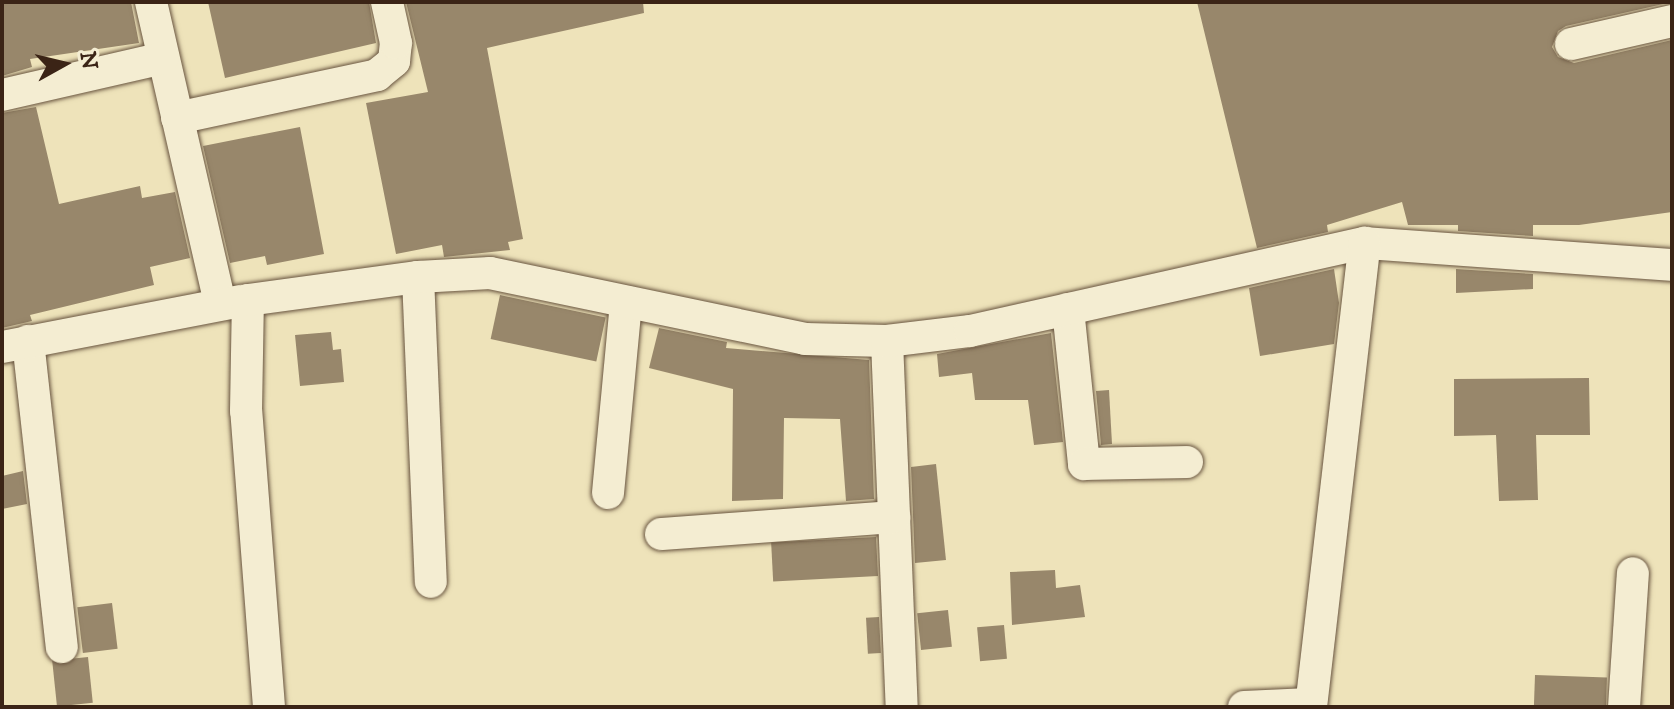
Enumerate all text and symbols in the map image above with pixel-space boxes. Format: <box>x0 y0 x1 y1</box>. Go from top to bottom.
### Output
north arrow <box>24 24 104 104</box>
text: N <box>74 50 103 71</box>

